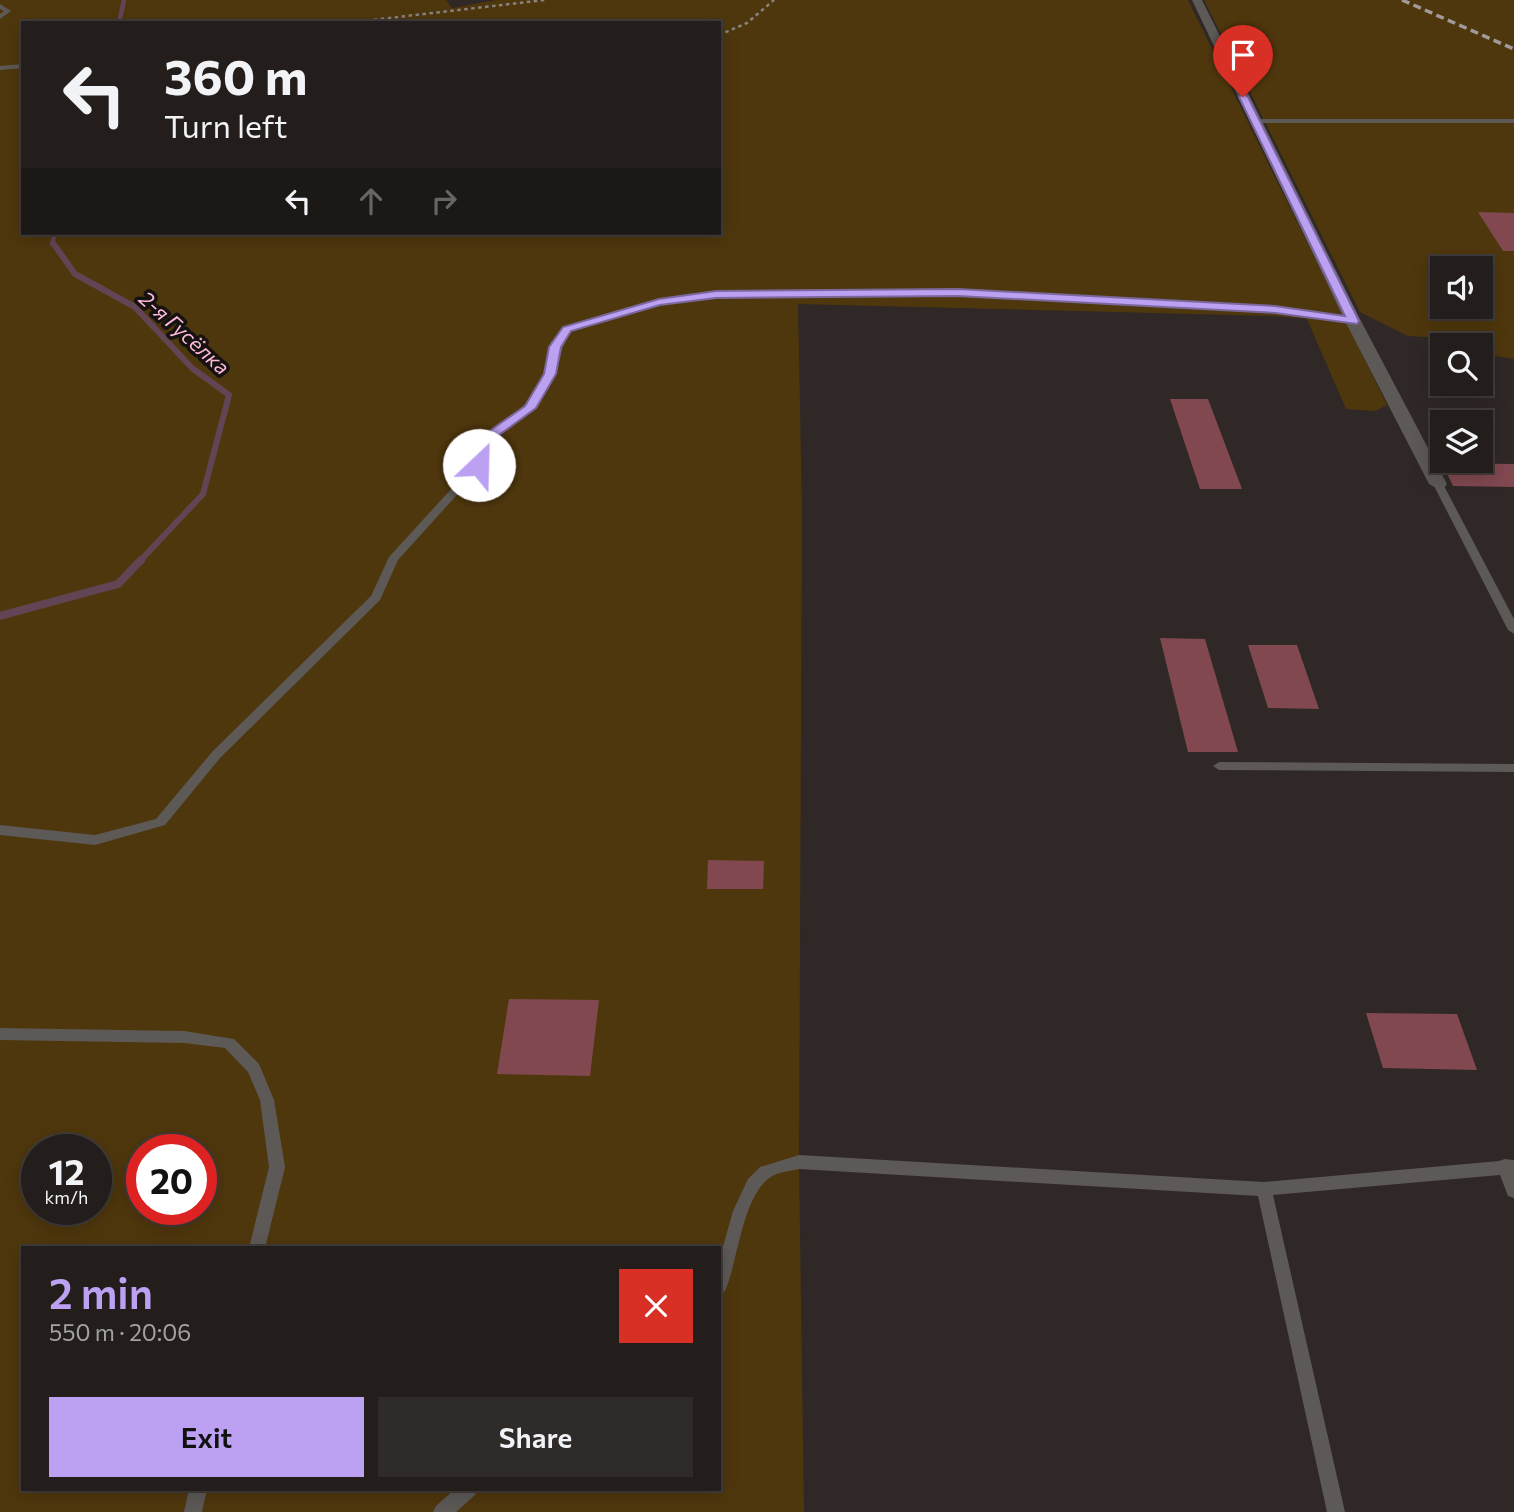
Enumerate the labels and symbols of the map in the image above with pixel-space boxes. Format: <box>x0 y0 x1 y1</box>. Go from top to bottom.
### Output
pin <box>1213 25 1273 97</box>
water label: 2-я Гусёлка <box>134 284 235 379</box>
position arrow <box>442 428 516 502</box>
speed limit sign: 20 <box>126 1134 217 1225</box>

